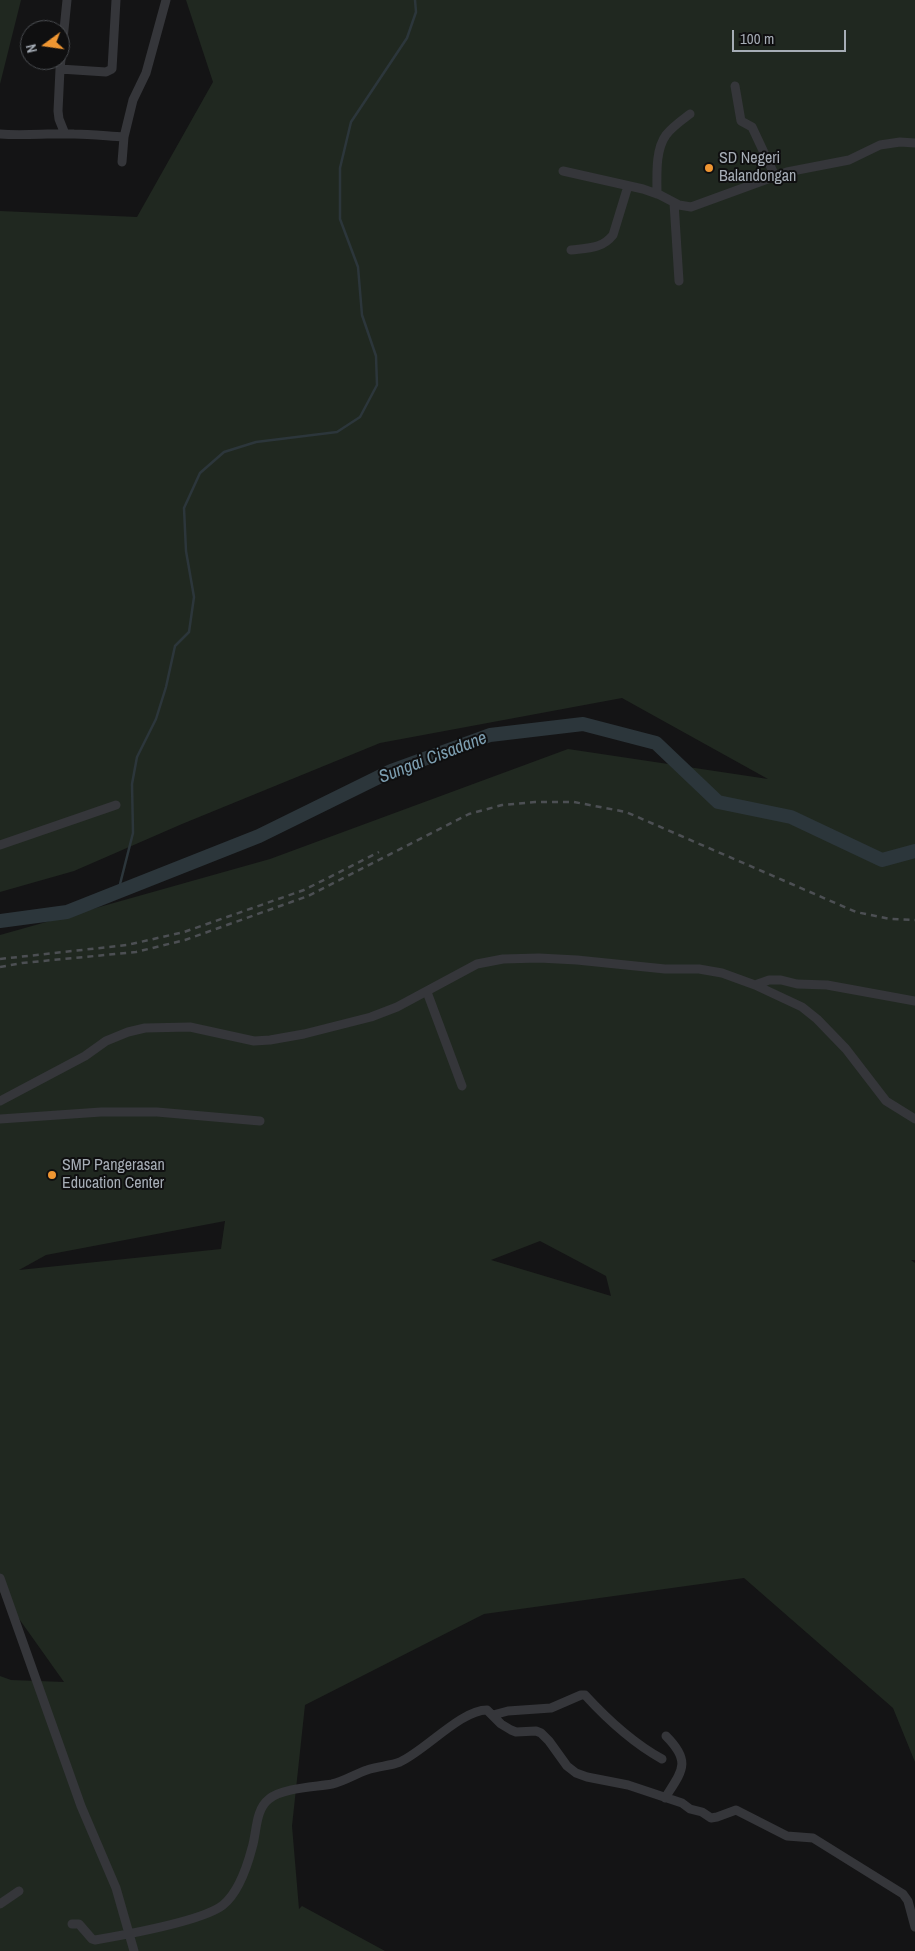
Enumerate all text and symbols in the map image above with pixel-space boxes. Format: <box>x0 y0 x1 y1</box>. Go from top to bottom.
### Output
north arrow <box>20 20 70 70</box>
scale bar <box>735 20 849 52</box>
text: 100 m <box>740 28 774 49</box>
text: N <box>22 42 41 55</box>
place label: SD Negeri Balandongan <box>719 149 796 187</box>
marker: SD Negeri Balandongan <box>703 162 715 174</box>
water label: Sungai Cisadane <box>376 727 490 789</box>
place label: SMP Pangerasan Education Center <box>62 1156 165 1194</box>
marker: SMP Pangerasan Education Center <box>46 1169 58 1181</box>

